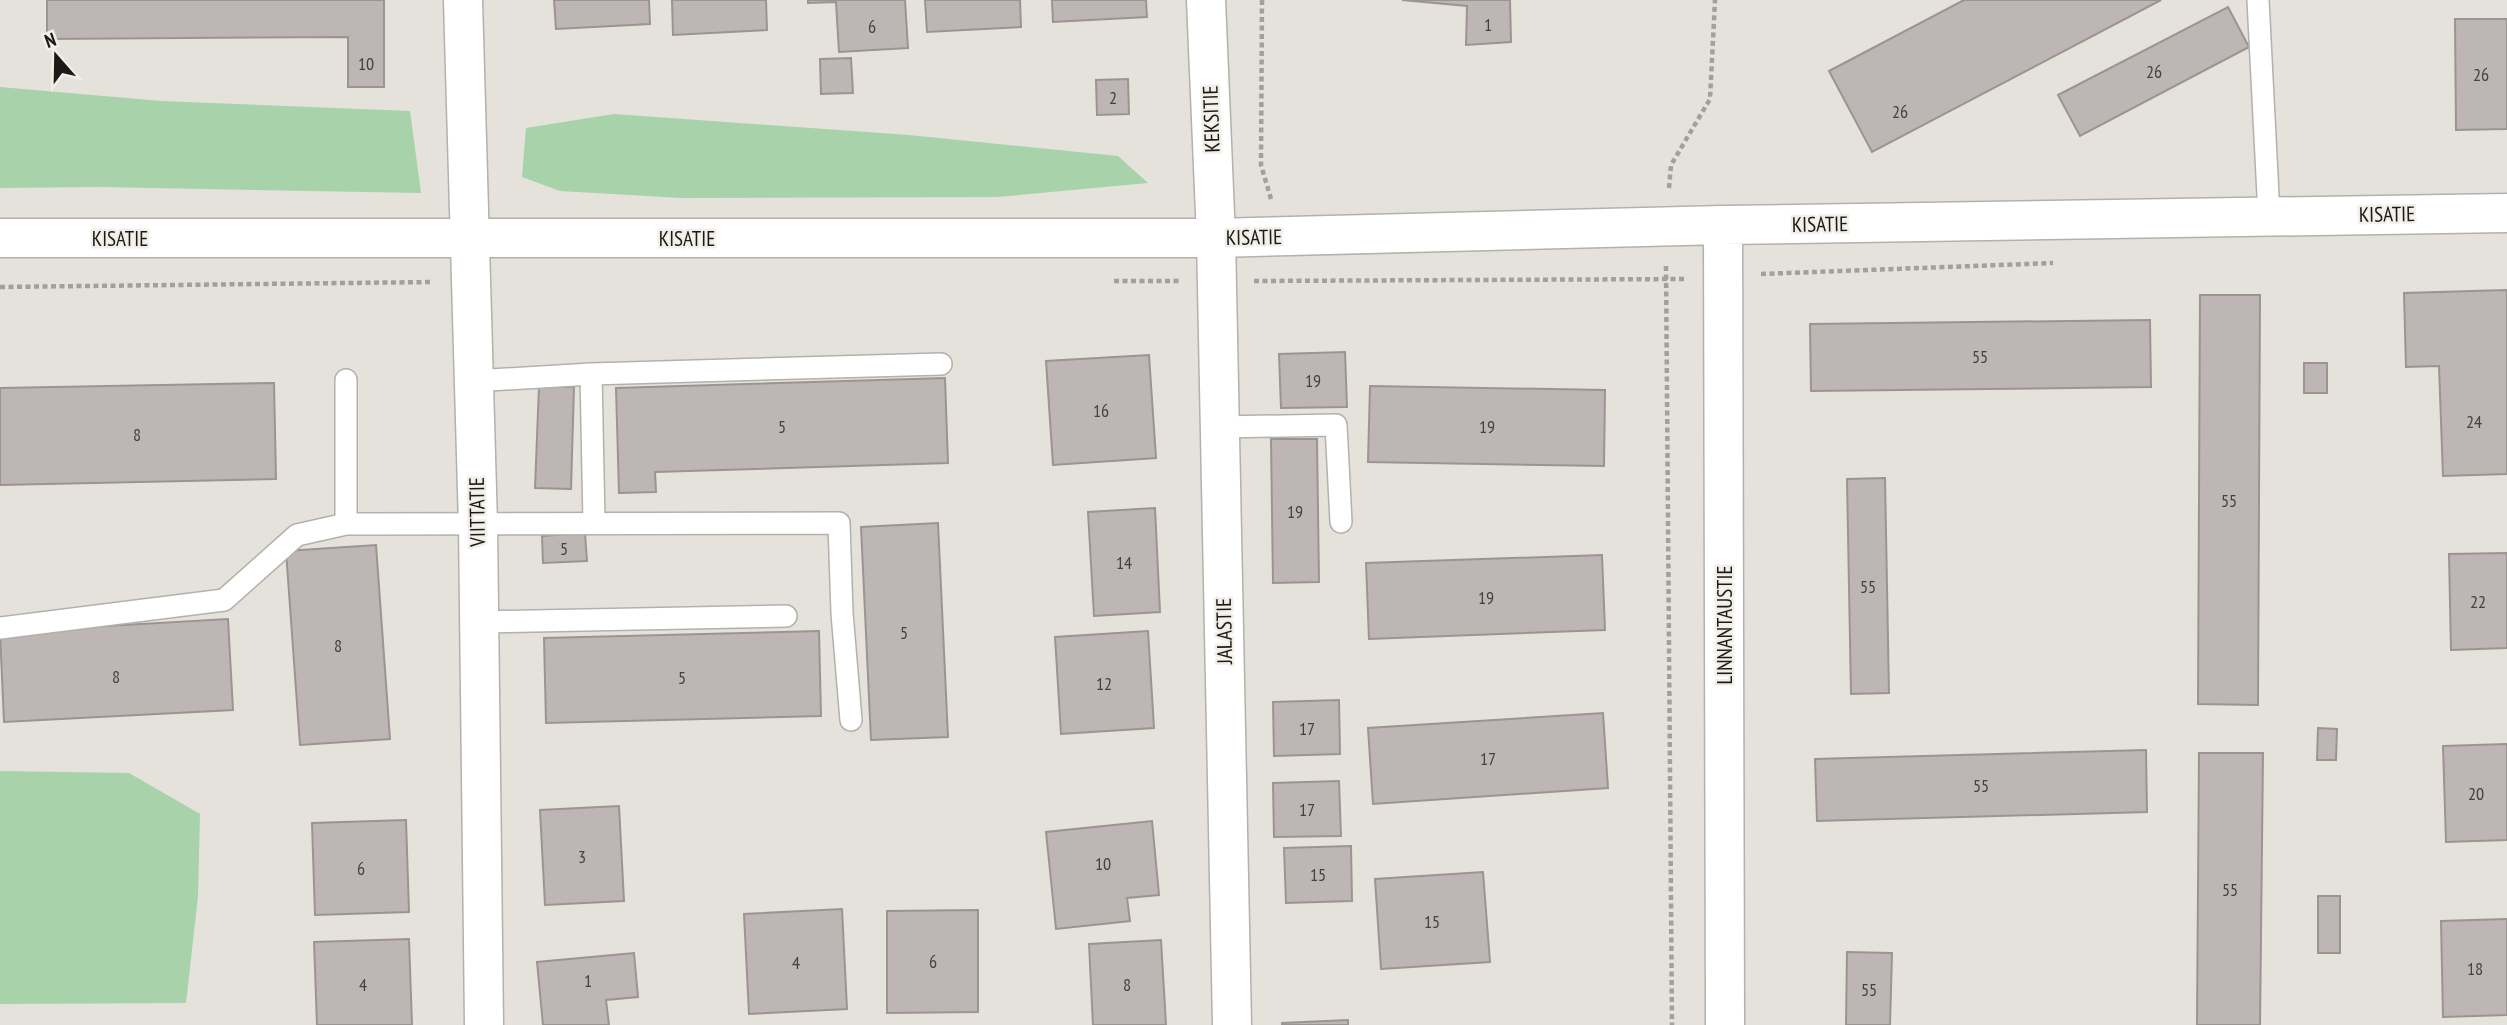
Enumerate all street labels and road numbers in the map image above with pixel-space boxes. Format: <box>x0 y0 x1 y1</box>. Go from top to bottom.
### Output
street label: KEKSITIE <box>1196 85 1226 153</box>
street label: KISATIE <box>2359 200 2415 228</box>
street label: KISATIE <box>1792 210 1848 238</box>
street label: KISATIE <box>1226 223 1282 251</box>
street label: KISATIE <box>92 225 148 252</box>
street label: KISATIE <box>659 225 715 252</box>
street label: VIITTATIE <box>463 477 491 548</box>
street label: LINNANTAUSTIE <box>1711 566 1738 684</box>
street label: JALASTIE <box>1210 598 1238 665</box>

